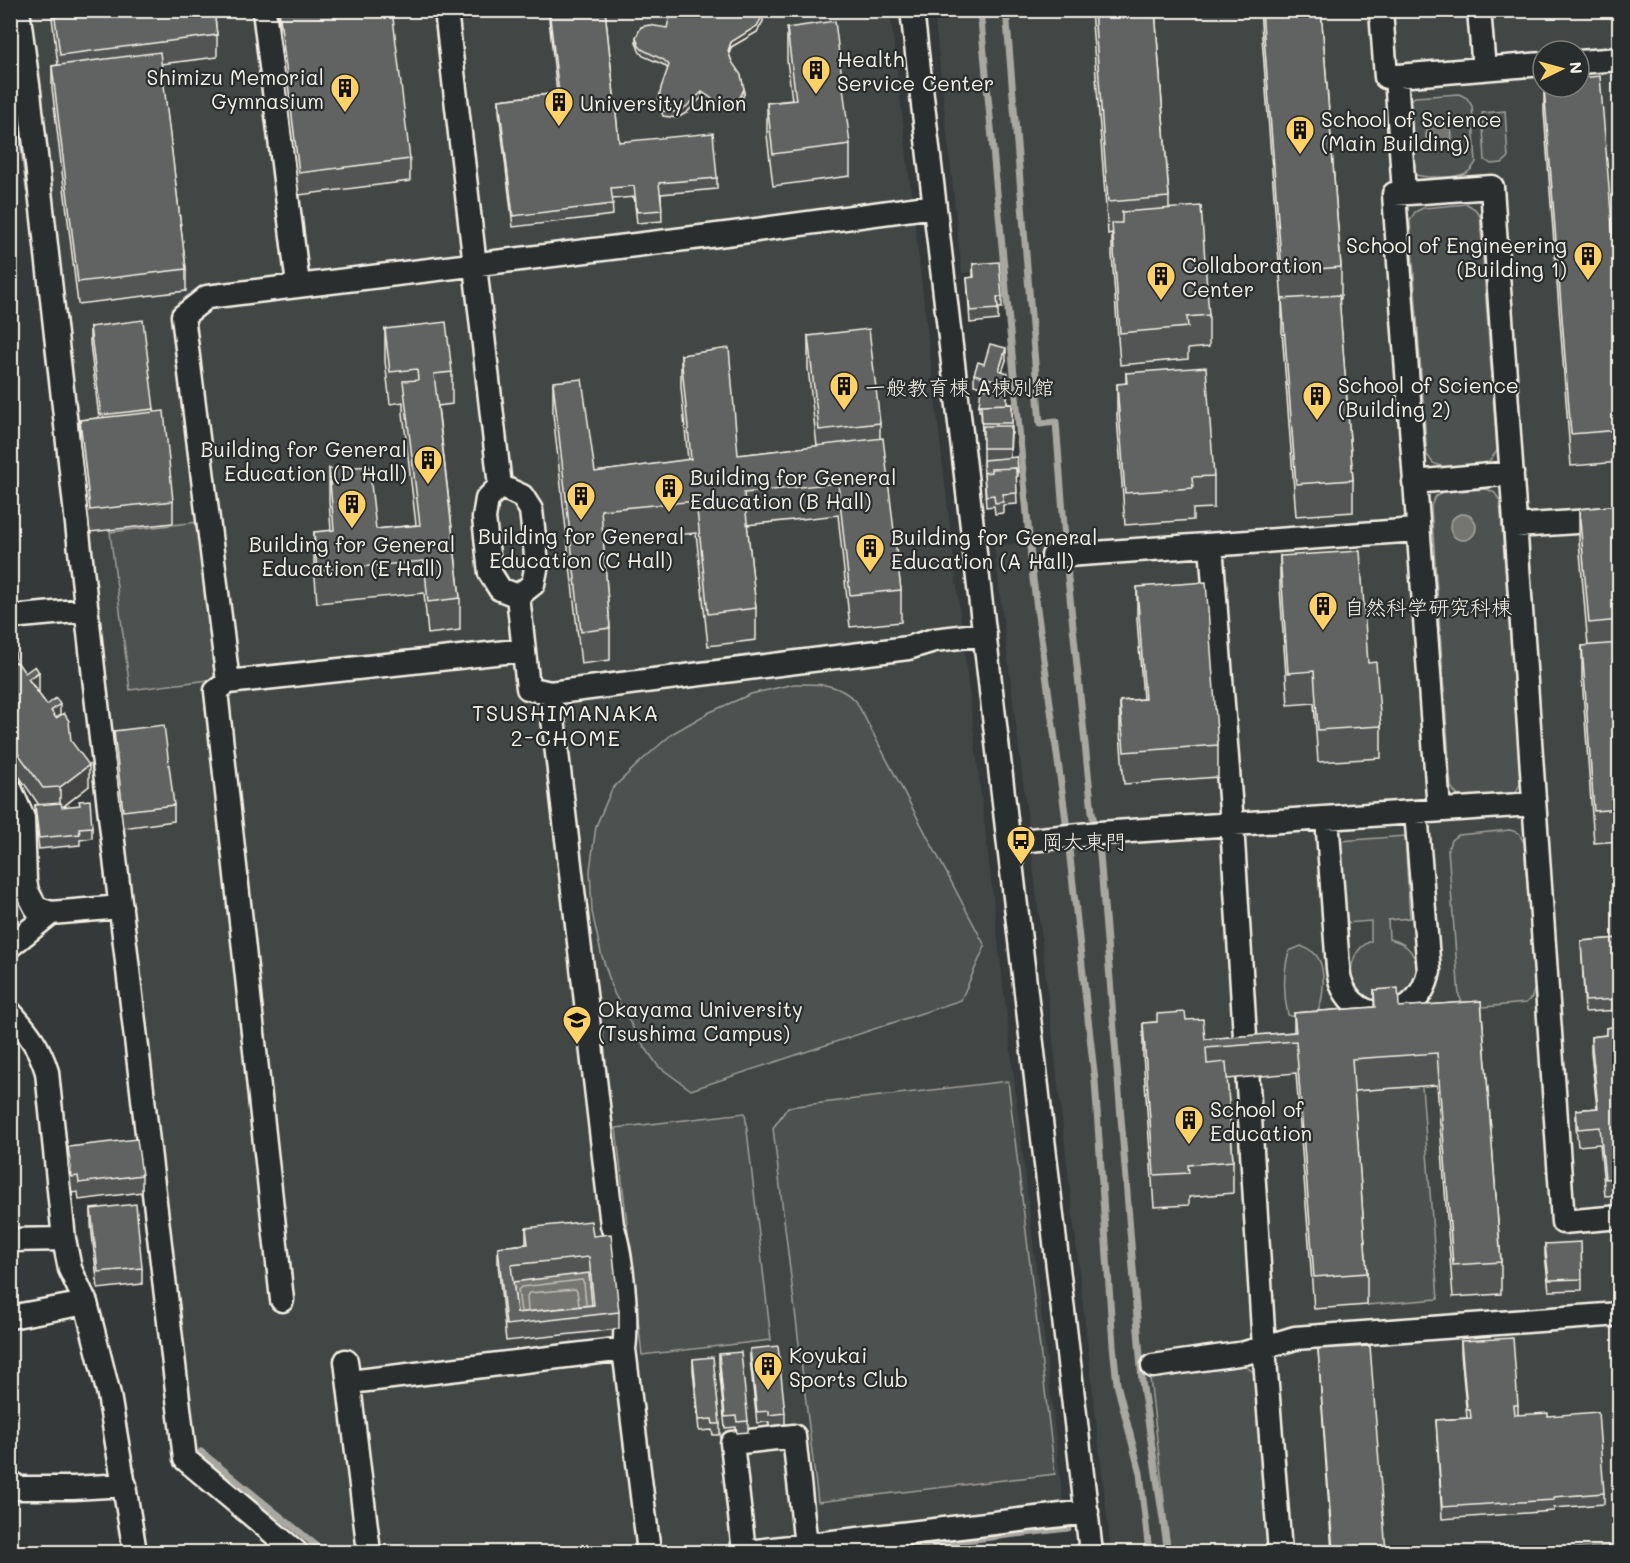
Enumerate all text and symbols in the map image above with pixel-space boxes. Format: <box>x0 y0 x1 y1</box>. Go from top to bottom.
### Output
north arrow <box>1531 39 1591 99</box>
place label: Health Service Center <box>837 45 994 96</box>
building icon: Health Service Center <box>800 54 832 96</box>
text: N <box>1565 61 1587 75</box>
place label: Shimizu Memorial Gymnasium <box>147 63 324 114</box>
building icon: Shimizu Memorial Gymnasium <box>329 72 361 114</box>
building icon: University Union <box>543 86 575 128</box>
place label: University Union <box>580 89 746 116</box>
place label: School of Science (Main Building) <box>1321 105 1502 156</box>
building icon: School of Science (Main Building) <box>1284 114 1316 156</box>
place label: School of Engineering (Building 1) <box>1346 231 1567 282</box>
building icon: School of Engineering (Building 1) <box>1572 240 1604 282</box>
place label: Collaboration Center <box>1182 251 1322 302</box>
building icon: Collaboration Center <box>1145 260 1177 302</box>
building icon: 一般教育棟 A棟別館 <box>828 370 860 412</box>
place label: School of Science (Building 2) <box>1338 371 1519 422</box>
place label: 一般教育棟 A棟別館 <box>865 373 1054 400</box>
building icon: School of Science (Building 2) <box>1301 380 1333 422</box>
place label: Building for General Education (D Hall) <box>201 435 407 486</box>
building icon: Building for General Education (D Hall) <box>412 444 444 486</box>
place label: Building for General Education (B Hall) <box>690 463 896 514</box>
building icon: Building for General Education (B Hall) <box>653 472 685 514</box>
building icon: Building for General Education (C Hall) <box>565 480 597 522</box>
building icon: Building for General Education (E Hall) <box>336 488 368 530</box>
place label: Building for General Education (C Hall) <box>478 522 684 573</box>
place label: Building for General Education (A Hall) <box>891 523 1097 574</box>
place label: Building for General Education (E Hall) <box>249 530 455 581</box>
building icon: Building for General Education (A Hall) <box>854 532 886 574</box>
building icon: 自然科学研究科棟 <box>1307 590 1339 632</box>
place label: 自然科学研究科棟 <box>1344 593 1512 620</box>
district label: TSUSHIMANAKA 2-CHOME <box>472 698 660 752</box>
bus stop icon: 岡大東門 <box>1005 824 1037 866</box>
place label: 岡大東門 <box>1042 827 1126 854</box>
place label: Okayama University (Tsushima Campus) <box>598 995 803 1046</box>
school or university icon: Okayama University (Tsushima Campus) <box>561 1004 593 1046</box>
place label: School of Education <box>1210 1095 1312 1146</box>
building icon: School of Education <box>1173 1104 1205 1146</box>
place label: Koyukai Sports Club <box>789 1341 908 1392</box>
building icon: Koyukai Sports Club <box>752 1350 784 1392</box>

